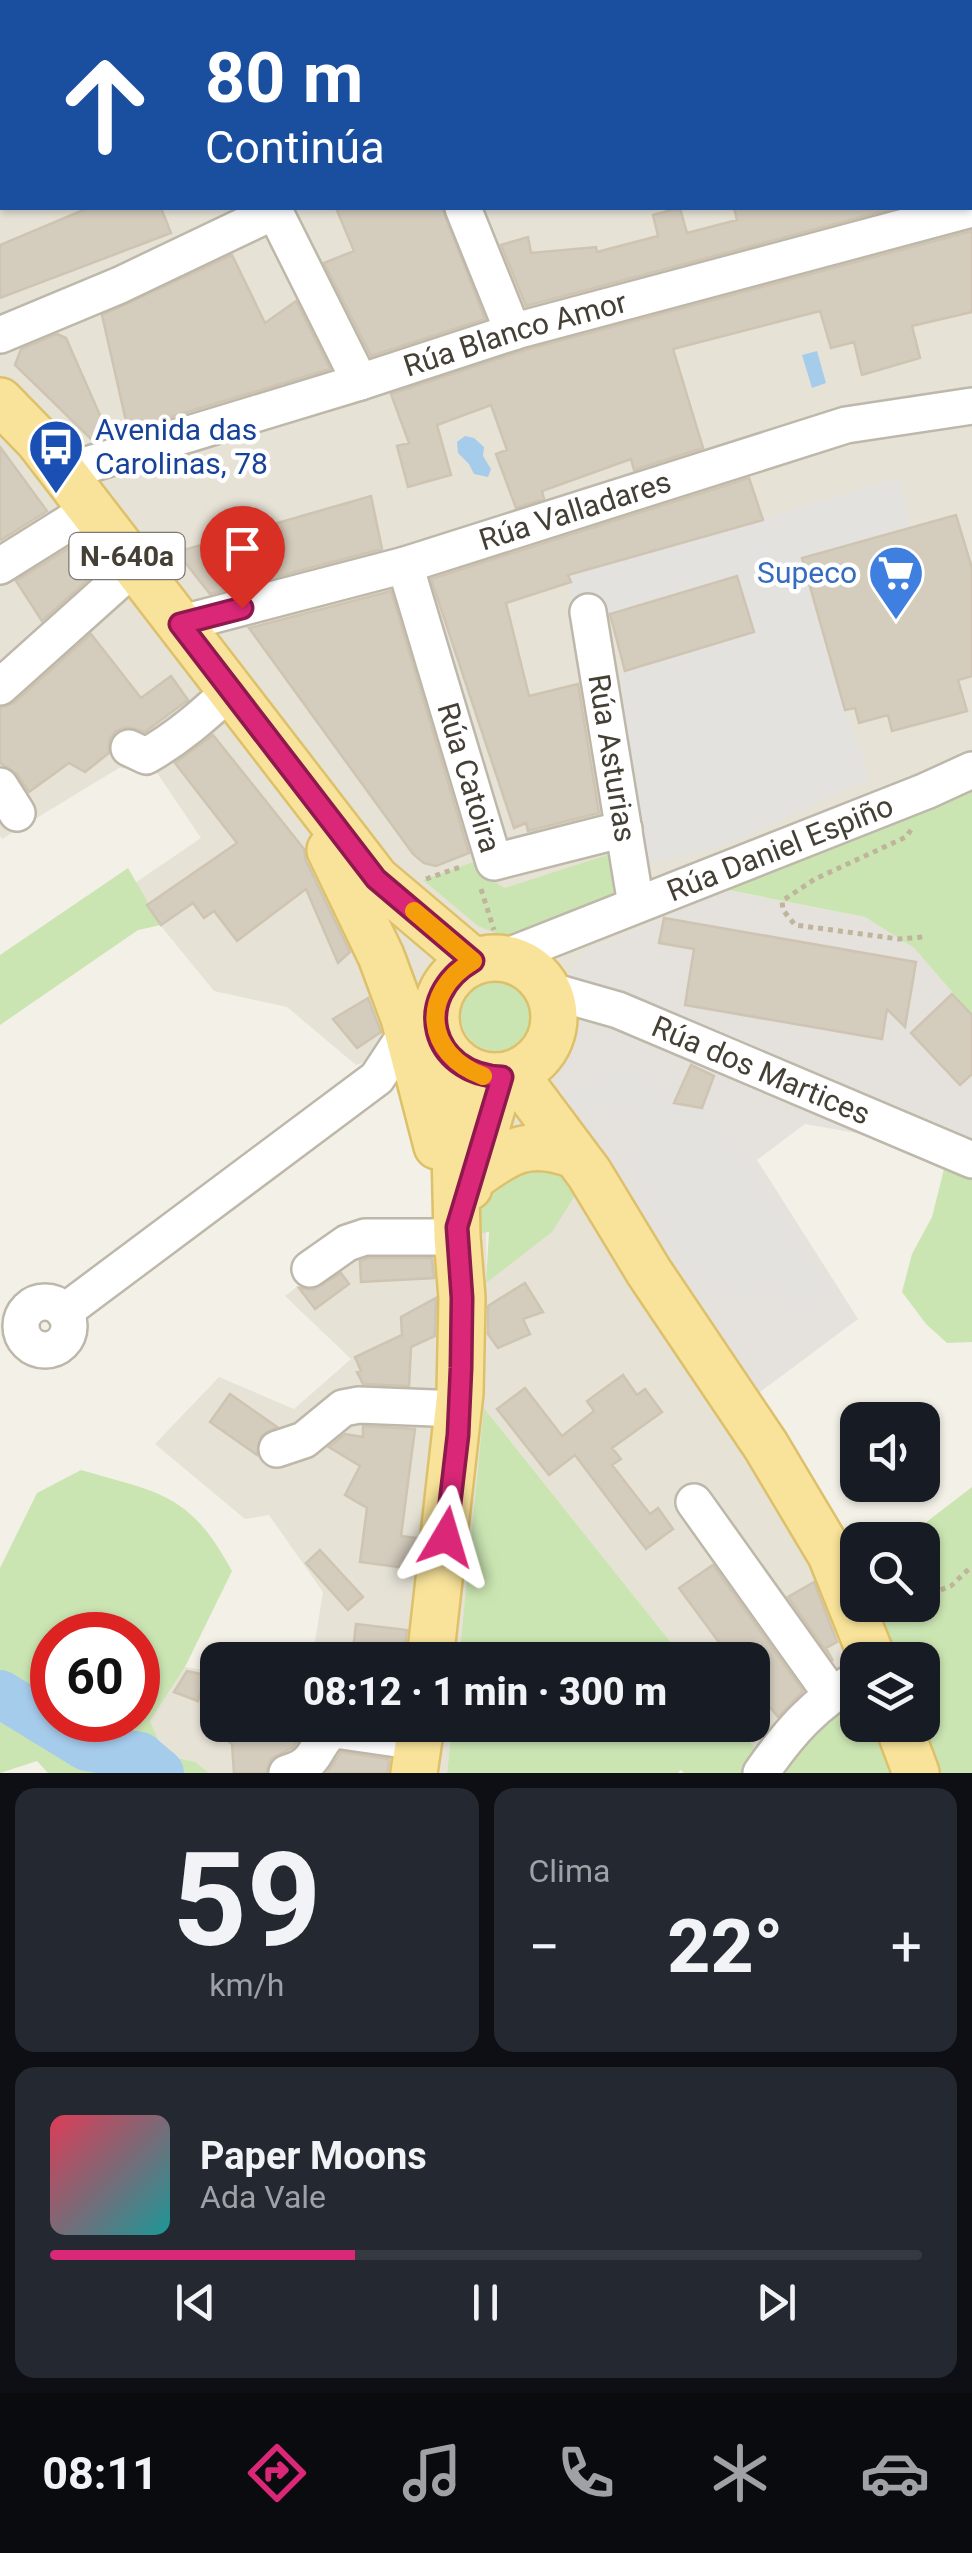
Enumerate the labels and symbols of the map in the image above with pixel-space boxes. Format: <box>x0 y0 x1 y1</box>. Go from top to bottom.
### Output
street label: Rúa Blanco Amor <box>399 284 630 384</box>
place label: Avenida das Carolinas, 78 <box>95 412 268 481</box>
bus stop icon: Avenida das Carolinas, 78 <box>26 417 86 496</box>
street label: Rúa Valladares <box>475 464 675 557</box>
pin <box>200 506 285 609</box>
road number: N-640a <box>70 533 184 579</box>
supermarket icon: Supeco <box>866 543 926 622</box>
place label: Supeco <box>757 555 857 590</box>
street label: Rúa Asturias <box>581 671 643 844</box>
street label: Rúa Catoira <box>430 698 508 857</box>
street label: Rúa Daniel Espiño <box>662 788 898 908</box>
street label: Rúa dos Martices <box>647 1008 875 1132</box>
position arrow <box>394 1485 498 1589</box>
speed limit sign: 60 <box>30 1612 160 1742</box>

